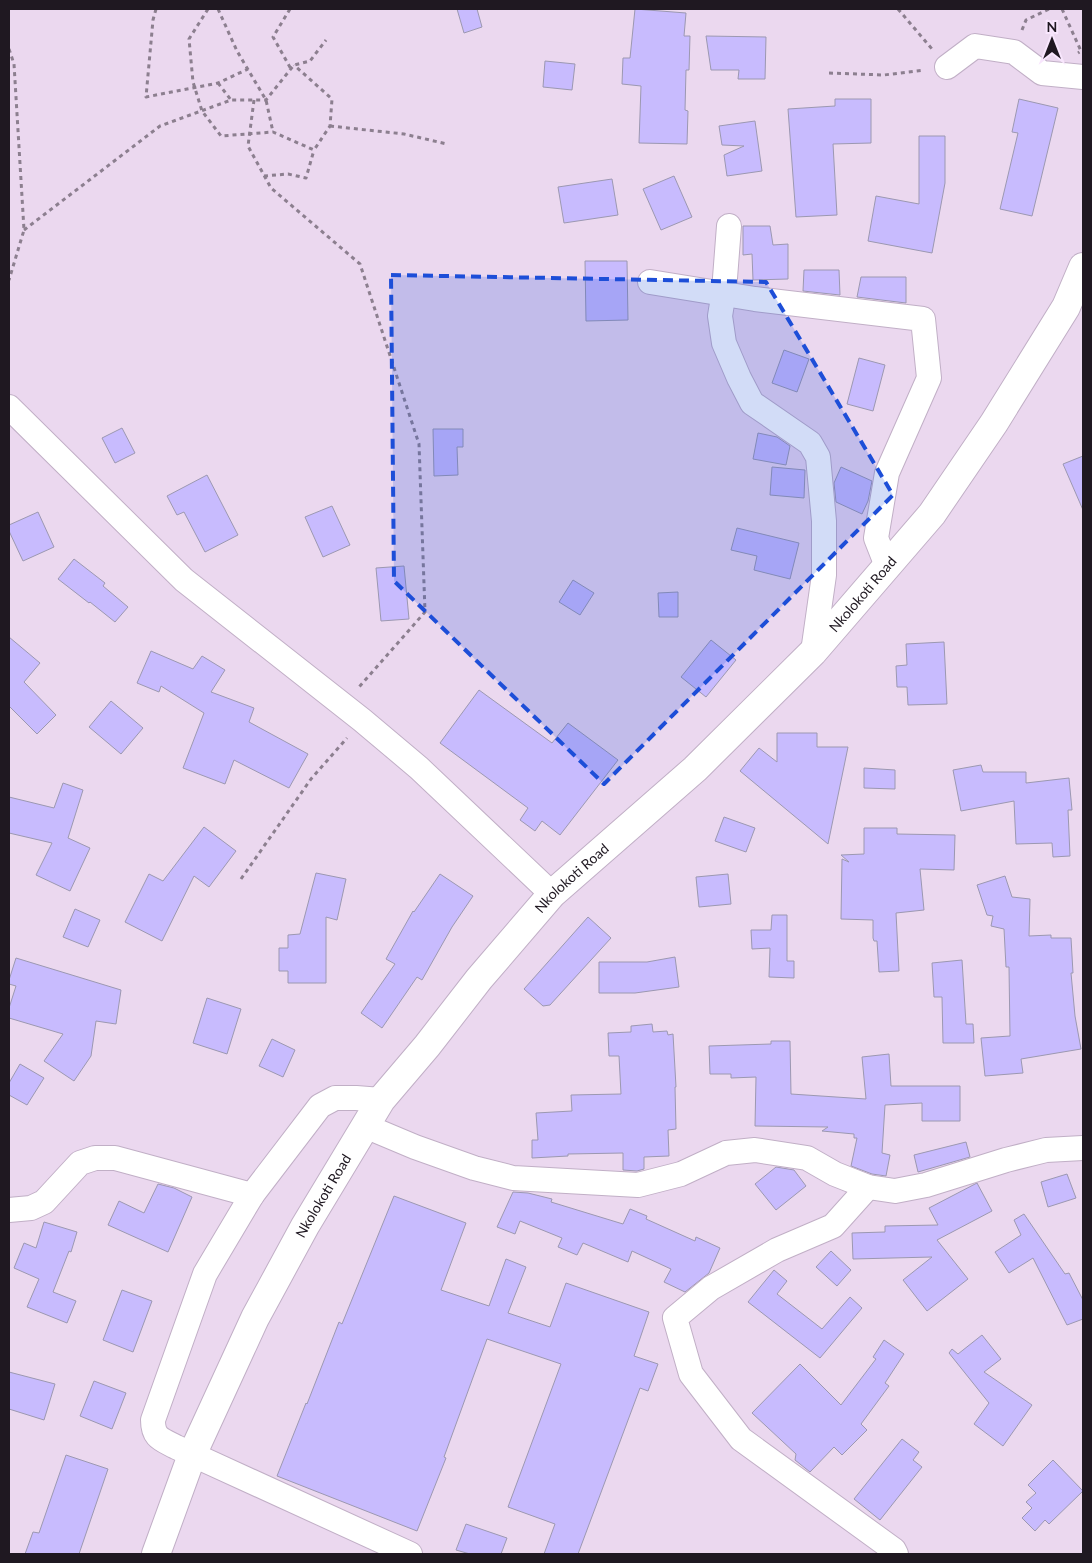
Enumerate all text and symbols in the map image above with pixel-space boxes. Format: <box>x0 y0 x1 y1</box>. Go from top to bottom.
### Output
north arrow <box>1027 15 1077 65</box>
text: N <box>1047 18 1057 35</box>
street label: Nkolokoti Road <box>825 553 900 635</box>
street label: Nkolokoti Road <box>531 840 612 916</box>
street label: Nkolokoti Road <box>291 1151 354 1240</box>

